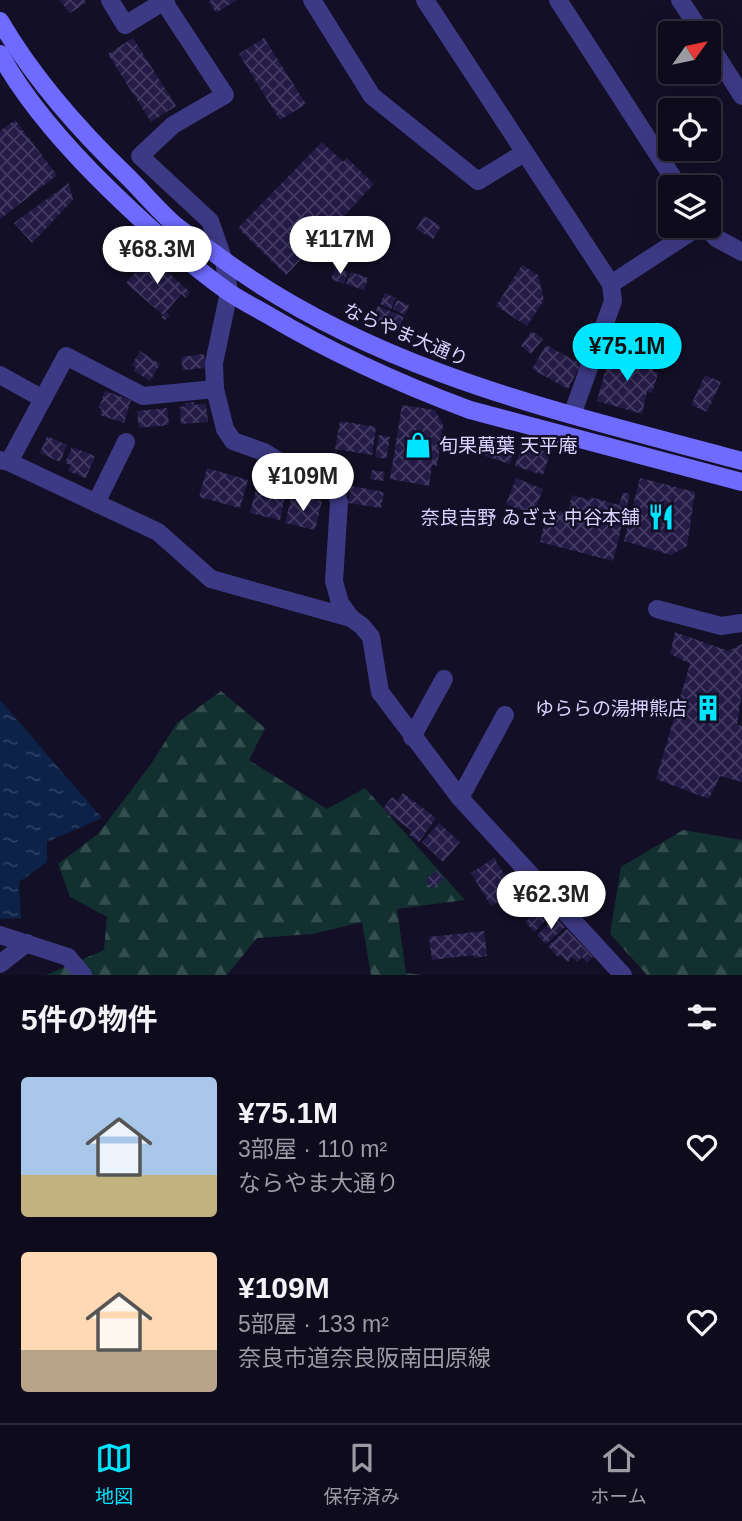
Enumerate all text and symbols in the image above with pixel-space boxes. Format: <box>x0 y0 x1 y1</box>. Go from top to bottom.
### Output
north arrow <box>658 21 721 84</box>
map controls <box>658 21 721 238</box>
button: locate <box>658 98 721 161</box>
button: layers <box>658 175 721 238</box>
pin: ¥117M <box>291 216 389 276</box>
pin: ¥68.3M <box>100 226 214 286</box>
text: ¥117M <box>305 226 375 252</box>
text: ¥68.3M <box>119 236 195 262</box>
street label: ならやま大通り <box>340 299 471 370</box>
pin: ¥75.1M <box>570 324 684 383</box>
text: ¥75.1M <box>589 333 665 359</box>
shop icon: 旬果萬葉 天平庵 <box>403 430 433 460</box>
place label: 旬果萬葉 天平庵 <box>439 435 577 456</box>
pin: ¥109M <box>254 454 352 513</box>
text: ¥109M <box>268 463 338 489</box>
restaurant icon: 奈良吉野 ゐざさ 中谷本舗 <box>646 502 676 532</box>
place label: 奈良吉野 ゐざさ 中谷本舗 <box>420 507 640 528</box>
building icon: ゆららの湯押熊店 <box>693 693 723 723</box>
place label: ゆららの湯押熊店 <box>535 698 687 719</box>
pin: ¥62.3M <box>494 872 608 931</box>
text: ¥62.3M <box>513 881 589 907</box>
icon: filters <box>683 998 721 1036</box>
text: 5件の物件 <box>21 1003 158 1036</box>
text: ¥75.1M <box>238 1096 338 1129</box>
icon: home <box>77 1105 161 1189</box>
icon: heart <box>683 1128 721 1166</box>
text: 3部屋 · 110 m² <box>238 1136 387 1162</box>
text: ならやま大通り <box>238 1170 399 1196</box>
text: ¥109M <box>238 1271 330 1304</box>
icon: home <box>77 1280 161 1364</box>
icon: heart <box>683 1303 721 1341</box>
text: 5部屋 · 133 m² <box>238 1311 389 1337</box>
text: 奈良市道奈良阪南田原線 <box>238 1345 491 1371</box>
tab: 地図 <box>95 1439 133 1508</box>
tab: 保存済み <box>324 1439 400 1508</box>
tab: ホーム <box>590 1439 647 1508</box>

